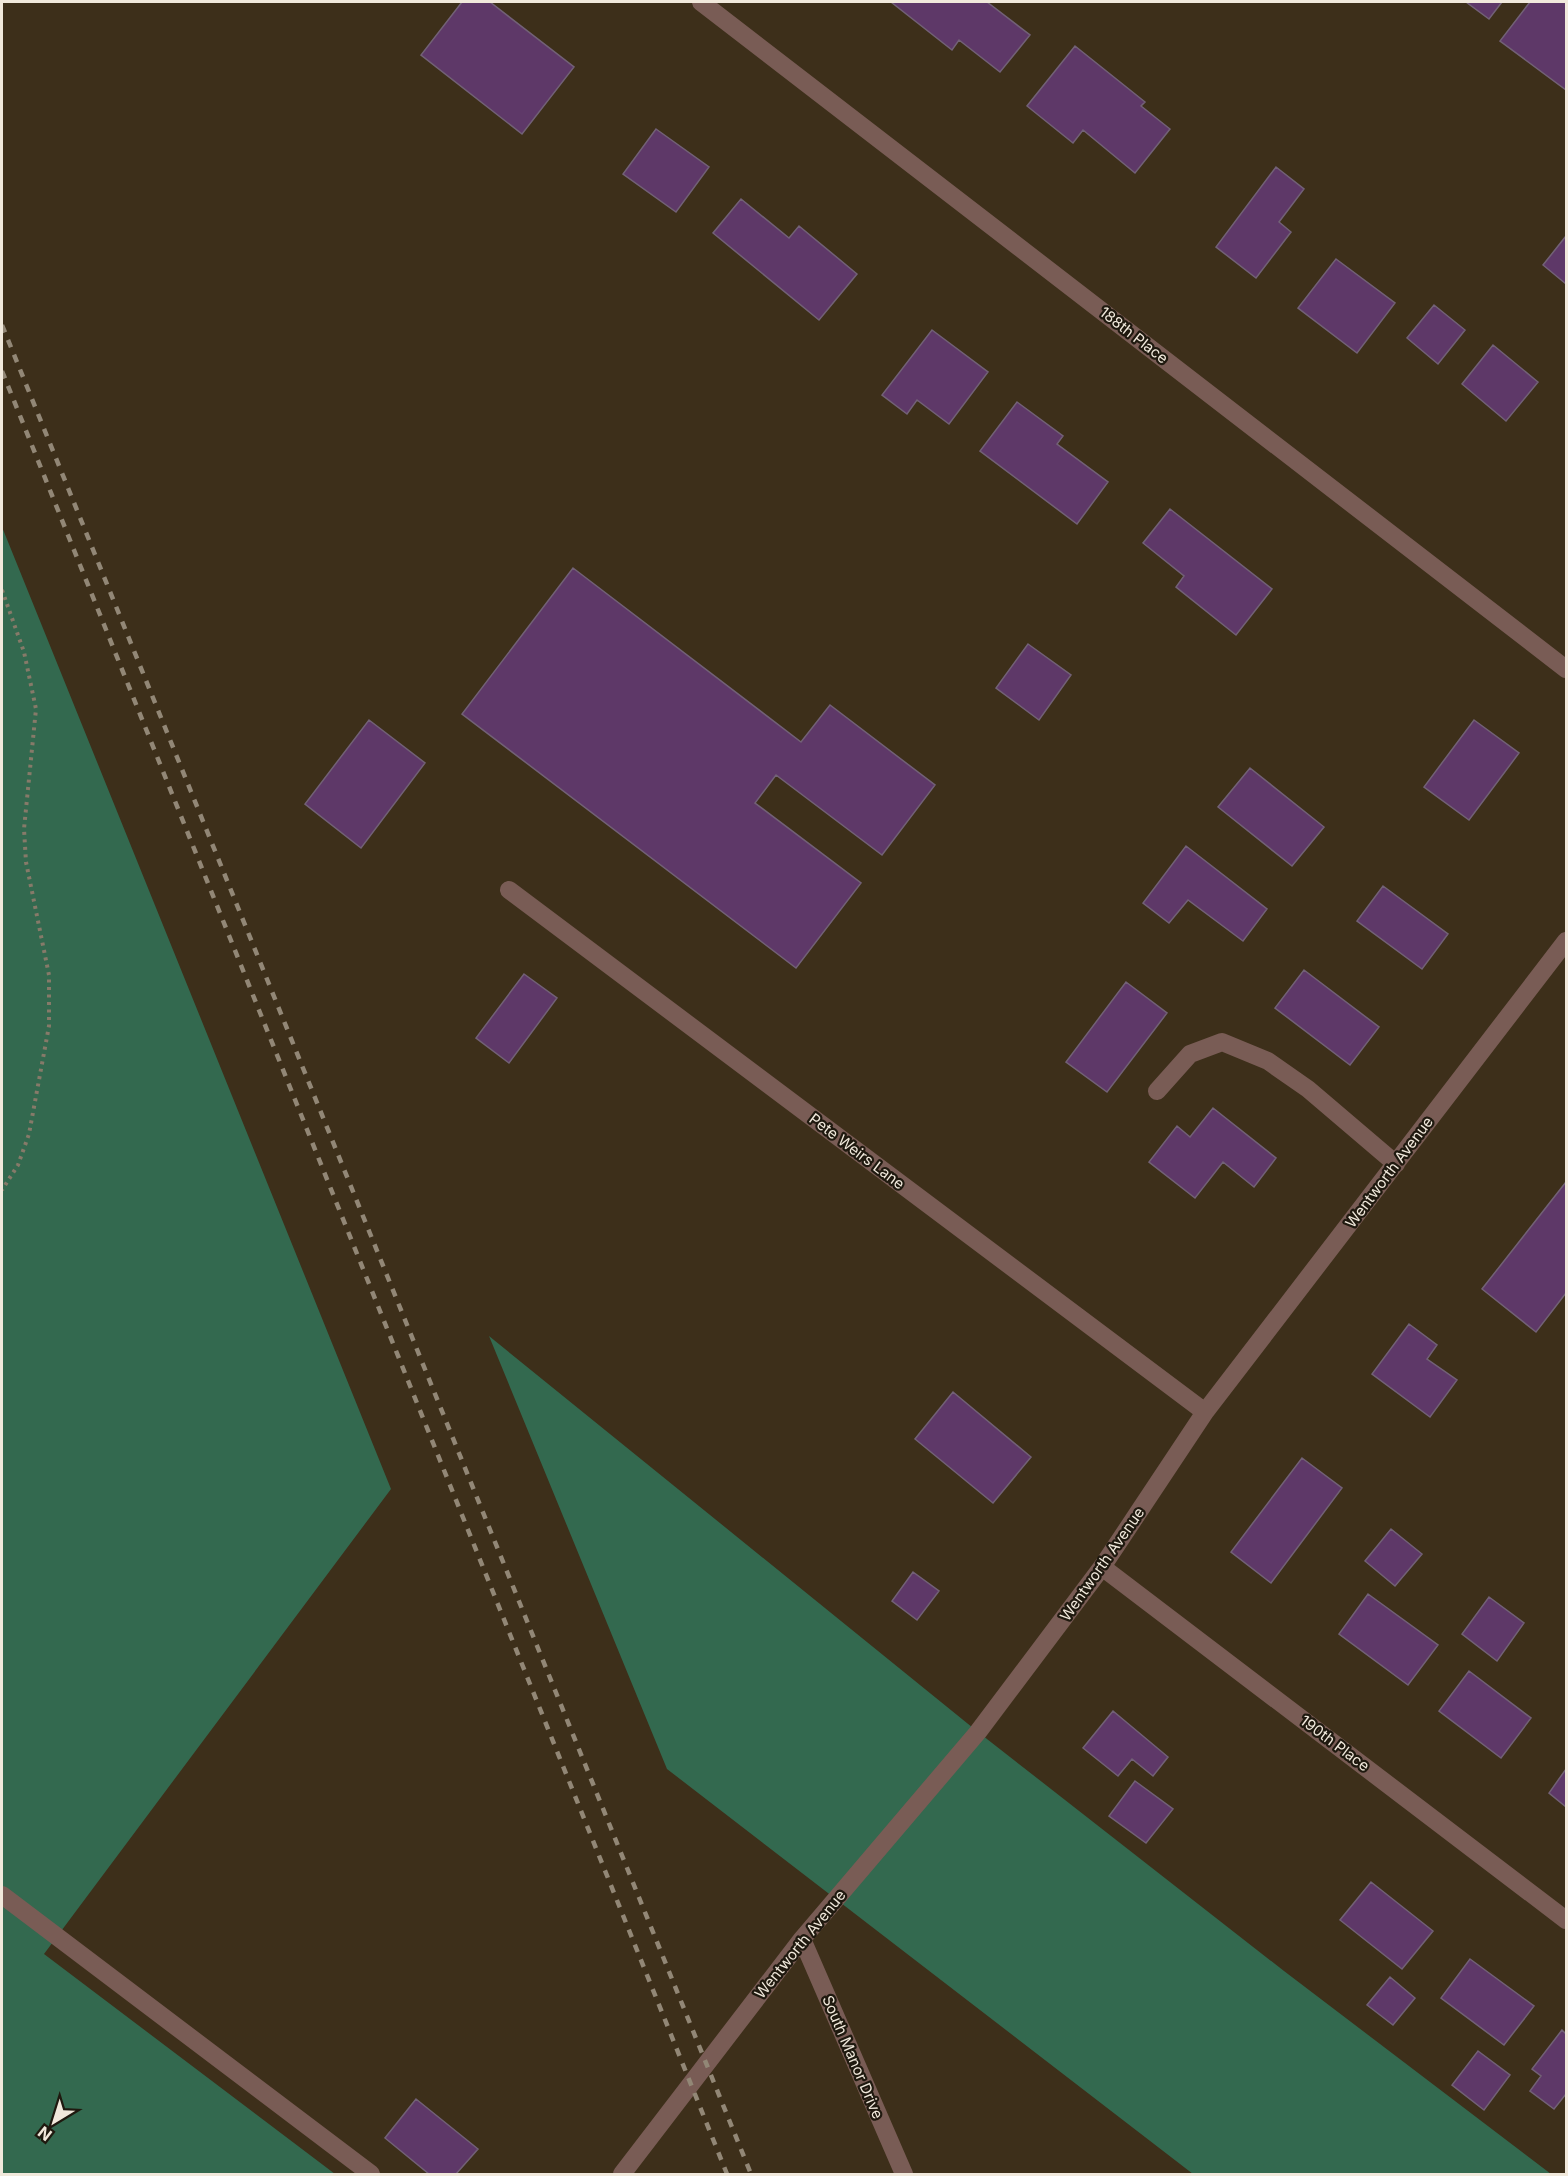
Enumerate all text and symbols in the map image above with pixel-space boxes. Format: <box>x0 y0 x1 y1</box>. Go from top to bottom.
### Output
street label: 188th Place <box>1096 302 1172 368</box>
street label: Pete Weirs Lane <box>805 1109 909 1193</box>
street label: Wentworth Avenue <box>1341 1113 1437 1231</box>
street label: Wentworth Avenue <box>1056 1504 1148 1624</box>
street label: 190th Place <box>1297 1711 1373 1775</box>
street label: Wentworth Avenue <box>750 1886 850 2002</box>
street label: South Manor Drive <box>818 1992 888 2122</box>
north arrow <box>24 2092 84 2152</box>
text: N <box>34 2122 56 2145</box>

